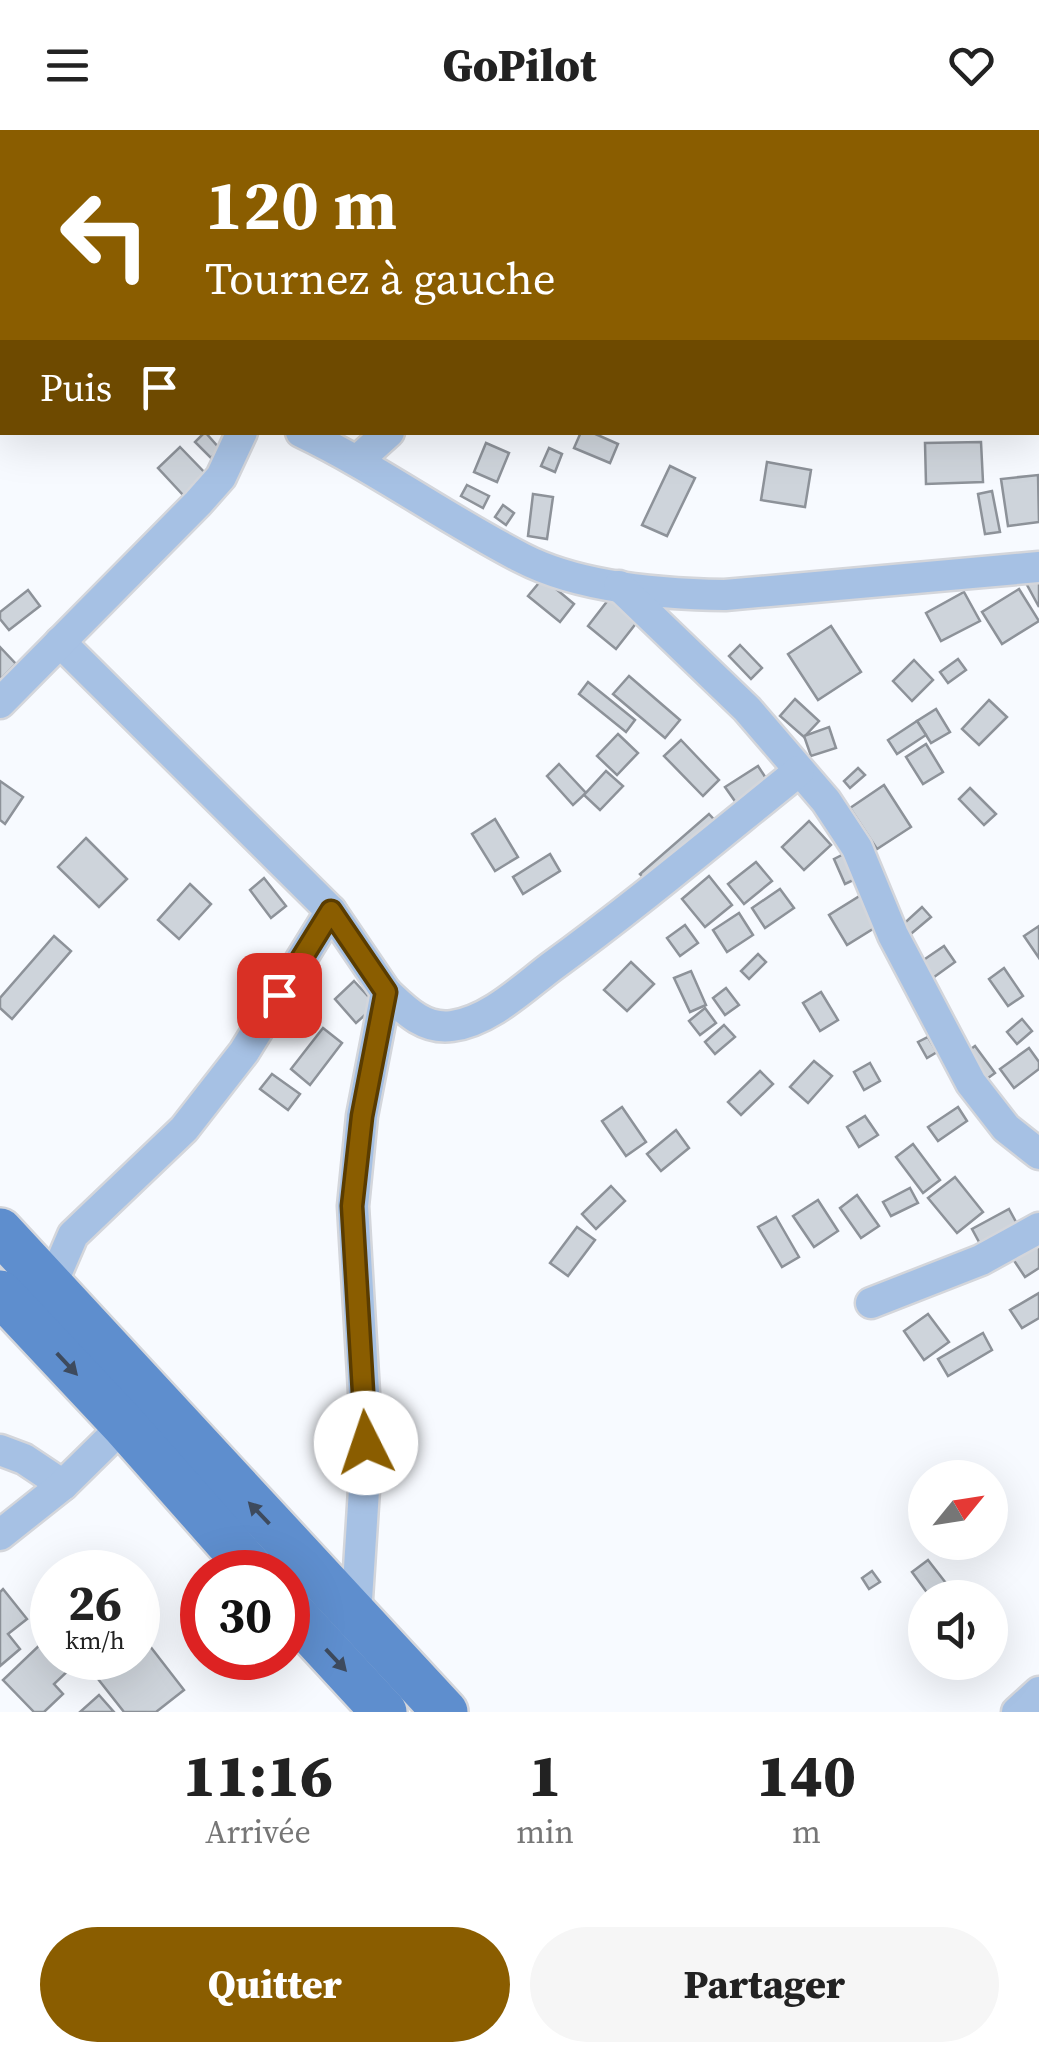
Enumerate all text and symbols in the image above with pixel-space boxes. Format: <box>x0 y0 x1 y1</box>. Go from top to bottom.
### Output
text: GoPilot <box>443 34 597 96</box>
icon: menu <box>40 38 95 93</box>
icon: heart <box>944 38 999 93</box>
text: 120 m <box>205 156 397 252</box>
icon: left <box>40 170 170 300</box>
text: Tournez à gauche <box>205 247 556 309</box>
icon: arrive <box>132 360 187 415</box>
text: Puis <box>40 362 112 414</box>
pin <box>237 953 322 1038</box>
icon: arrive <box>252 968 307 1023</box>
one-way arrow <box>55 1352 78 1376</box>
position arrow <box>314 1391 418 1495</box>
north arrow <box>908 1460 1008 1560</box>
map controls <box>908 1460 1008 1680</box>
one-way arrow <box>248 1501 271 1525</box>
speed limit sign: 30 <box>180 1550 310 1680</box>
text: 26 <box>68 1568 122 1637</box>
button: sound <box>908 1580 1008 1680</box>
text: km/h <box>65 1623 125 1657</box>
one-way arrow <box>324 1648 347 1672</box>
text: 11:16 <box>183 1734 333 1816</box>
text: 1 <box>528 1734 562 1816</box>
text: 140 <box>757 1734 856 1816</box>
text: Arrivée <box>205 1810 311 1854</box>
text: min <box>516 1810 574 1854</box>
text: m <box>792 1810 821 1854</box>
button: Quitter <box>40 1927 510 2042</box>
button: Partager <box>530 1927 999 2042</box>

